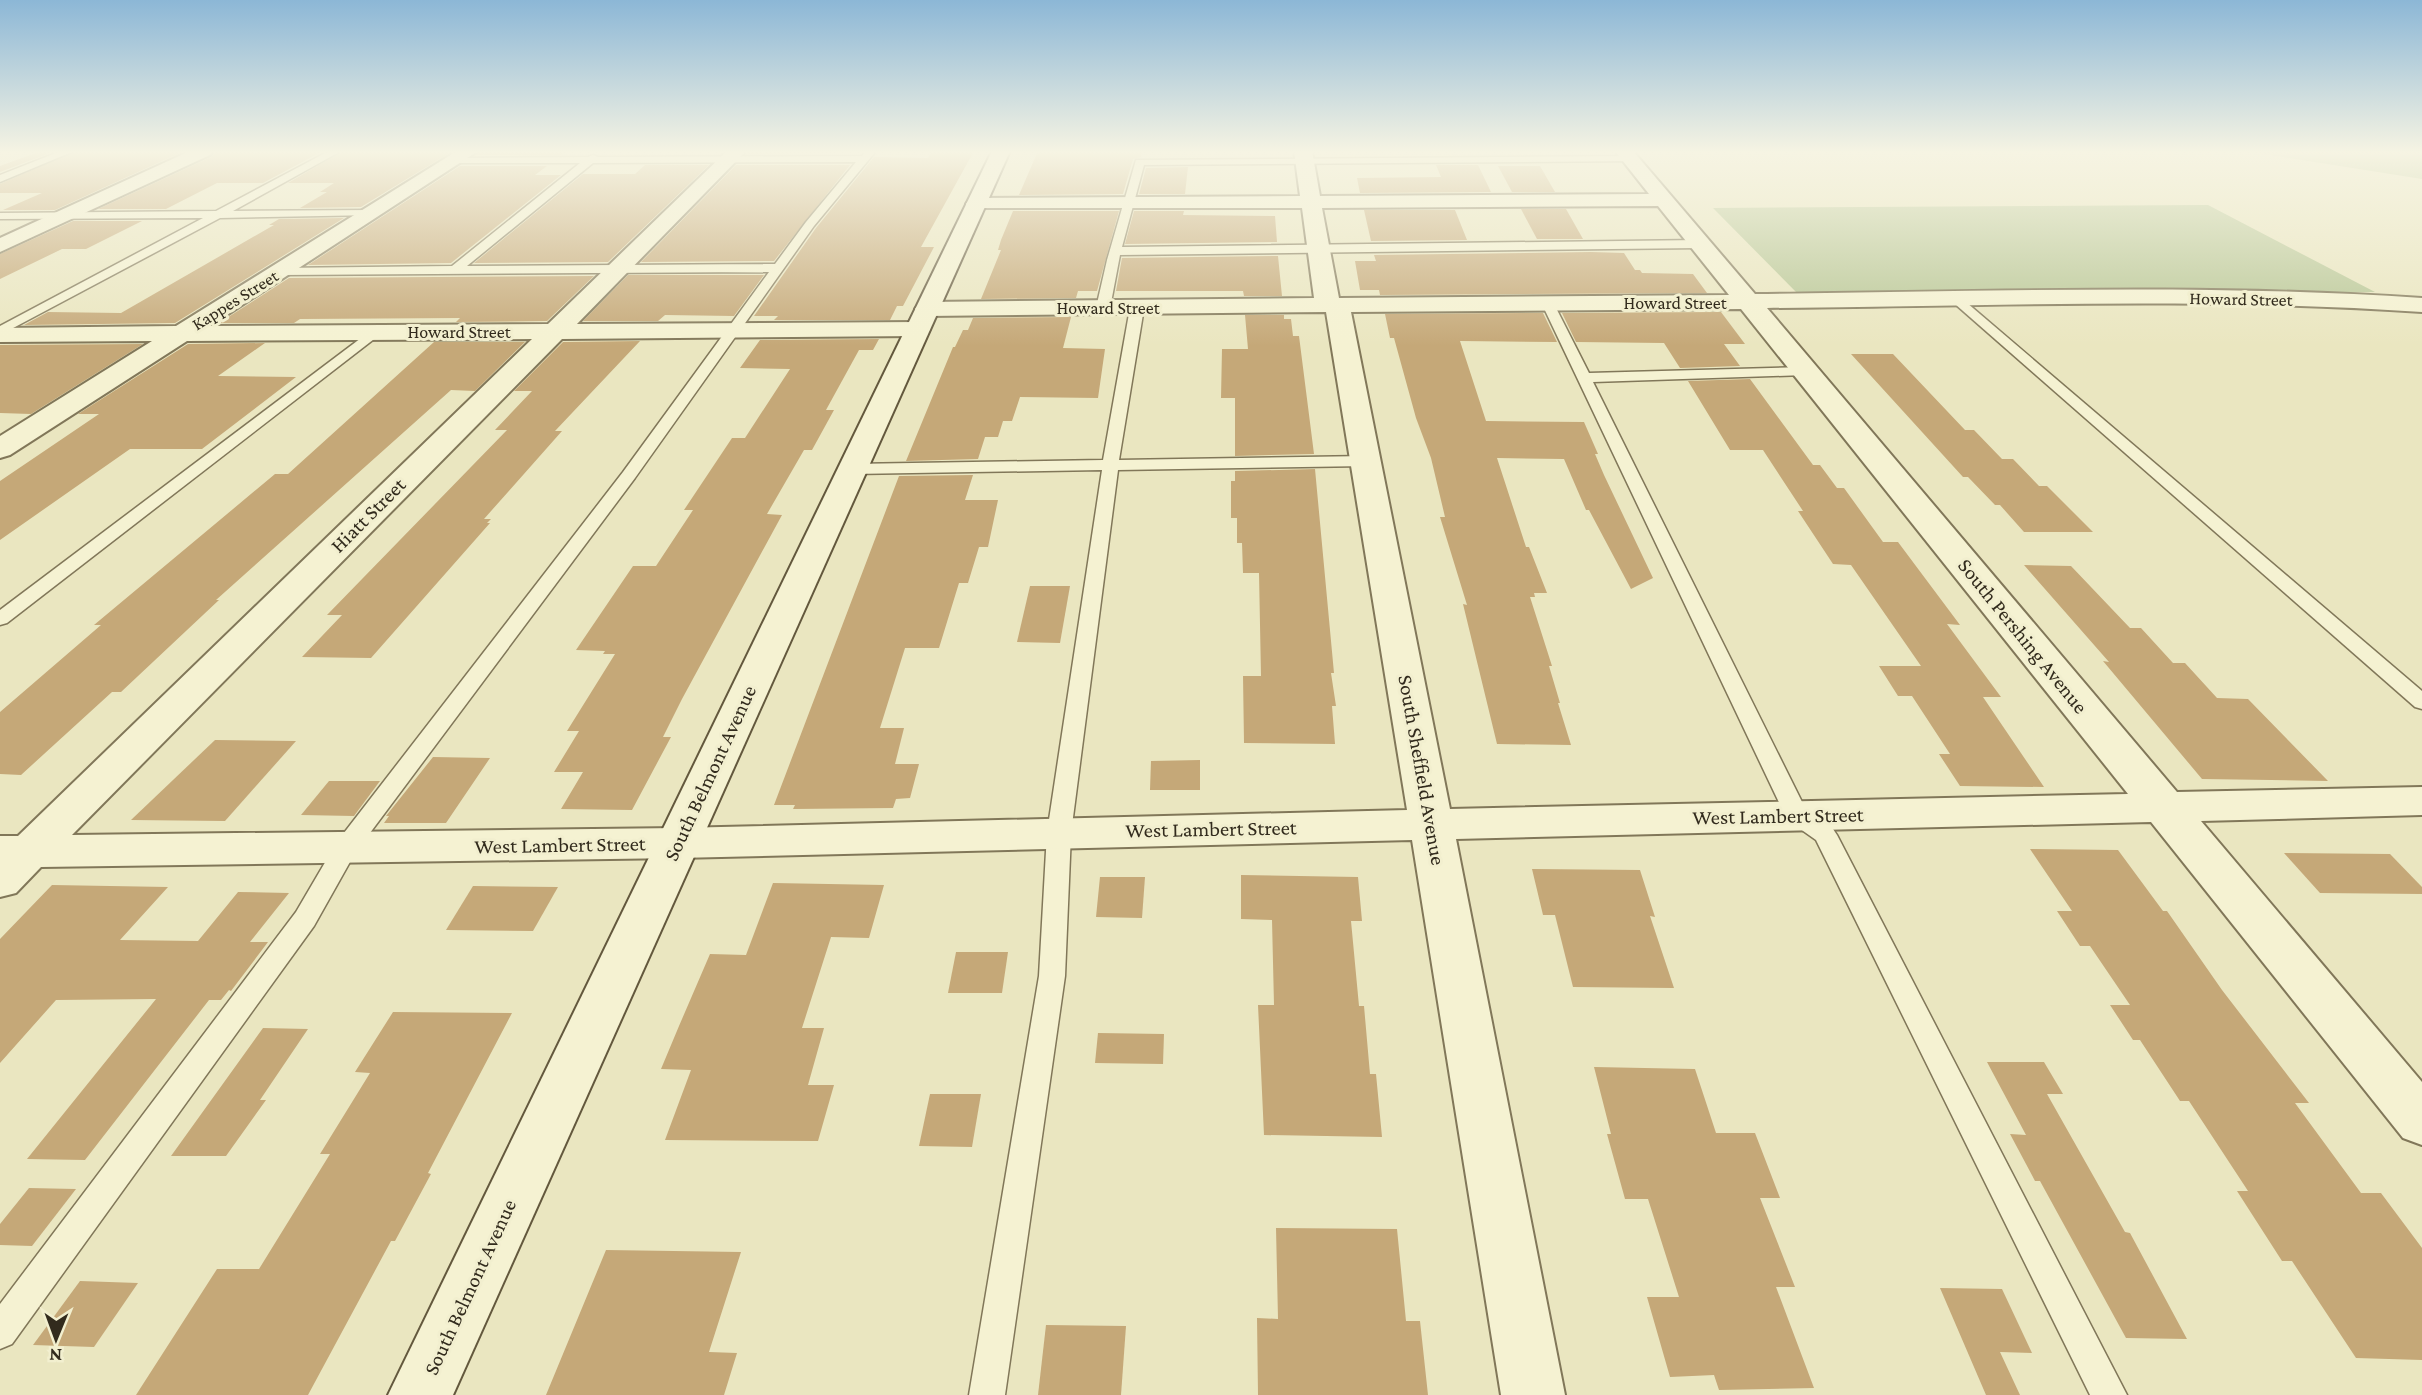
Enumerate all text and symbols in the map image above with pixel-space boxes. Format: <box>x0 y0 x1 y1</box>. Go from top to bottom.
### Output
street label: Kappes Street <box>188 265 283 334</box>
street label: Howard Street <box>2189 288 2294 310</box>
street label: Howard Street <box>1623 293 1728 313</box>
street label: Howard Street <box>1056 298 1161 318</box>
street label: Howard Street <box>407 322 512 342</box>
street label: Hiatt Street <box>326 472 411 557</box>
street label: South Pershing Avenue <box>1953 554 2093 718</box>
street label: South Sheffield Avenue <box>1393 673 1451 867</box>
street label: South Belmont Avenue <box>659 681 761 865</box>
street label: West Lambert Street <box>1692 802 1865 829</box>
street label: West Lambert Street <box>1125 815 1298 842</box>
street label: West Lambert Street <box>474 831 647 858</box>
street label: South Belmont Avenue <box>419 1195 521 1379</box>
north arrow <box>21 1304 91 1374</box>
text: N <box>49 1345 62 1366</box>

